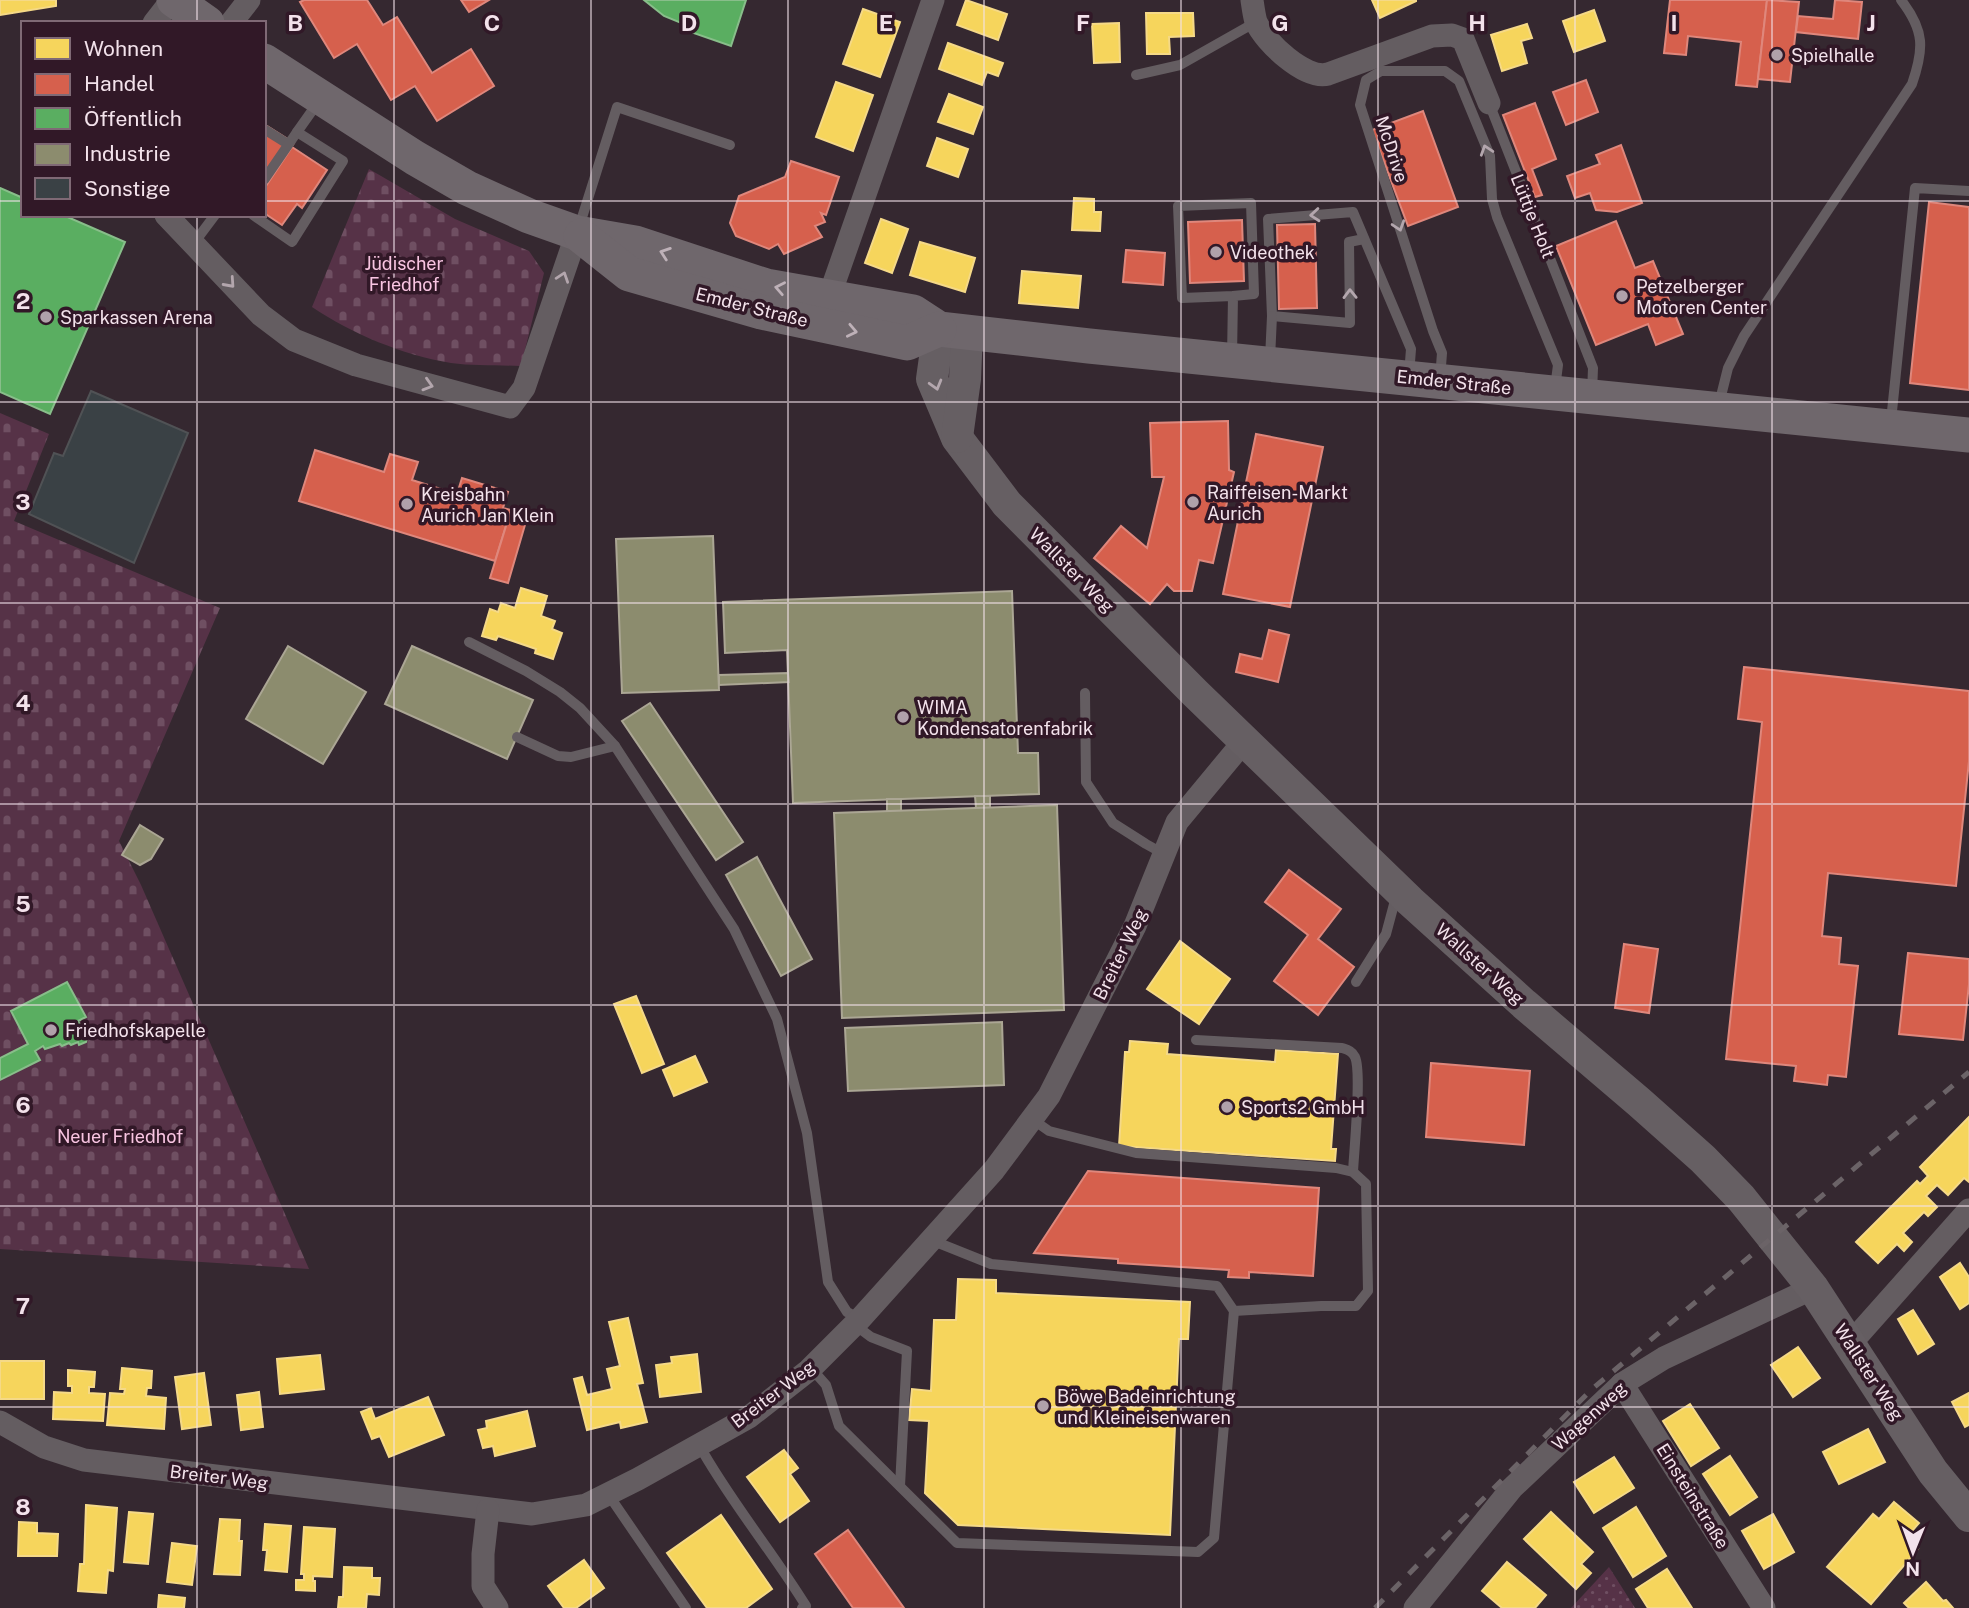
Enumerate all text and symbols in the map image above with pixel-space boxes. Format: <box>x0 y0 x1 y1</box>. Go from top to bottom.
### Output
text: B <box>287 9 303 36</box>
text: C <box>484 9 500 36</box>
text: D <box>681 9 697 36</box>
text: E <box>879 9 893 36</box>
text: F <box>1076 9 1090 36</box>
text: G <box>1271 9 1289 36</box>
text: H <box>1468 9 1486 36</box>
text: I <box>1670 9 1678 36</box>
text: J <box>1866 9 1876 36</box>
legend <box>21 21 266 217</box>
text: Wohnen <box>84 36 163 61</box>
place label: Spielhalle <box>1791 45 1874 66</box>
marker: Spielhalle <box>1769 47 1785 63</box>
text: Handel <box>84 71 155 96</box>
text: Öffentlich <box>84 106 182 131</box>
street label: McDrive <box>1371 113 1413 185</box>
text: Industrie <box>84 141 171 166</box>
one-way arrow <box>1480 144 1495 156</box>
street label: Lüttje Holt <box>1507 171 1559 261</box>
text: Sonstige <box>84 176 170 201</box>
one-way arrow <box>1309 207 1320 222</box>
one-way arrow <box>1391 220 1405 232</box>
place label: Videothek <box>1230 242 1315 263</box>
marker: Videothek <box>1208 244 1224 260</box>
one-way arrow <box>660 247 672 261</box>
park label: Jüdischer Friedhof <box>364 253 444 295</box>
one-way arrow <box>555 272 569 284</box>
one-way arrow <box>221 275 234 288</box>
place label: Petzelberger Motoren Center <box>1636 276 1767 318</box>
one-way arrow <box>774 281 786 296</box>
street label: Emder Straße <box>694 283 810 331</box>
text: 2 <box>16 287 30 314</box>
one-way arrow <box>1342 288 1358 299</box>
marker: Petzelberger Motoren Center <box>1614 288 1630 304</box>
place label: Sparkassen Arena <box>60 307 213 328</box>
marker: Sparkassen Arena <box>38 309 54 325</box>
one-way arrow <box>846 322 858 337</box>
street label: Emder Straße <box>1396 366 1512 398</box>
one-way arrow <box>421 376 433 391</box>
one-way arrow <box>928 379 942 391</box>
place label: Raiffeisen-Markt Aurich <box>1207 482 1348 524</box>
place label: Kreisbahn Aurich Jan Klein <box>421 484 554 526</box>
text: 3 <box>15 488 31 515</box>
marker: Raiffeisen-Markt Aurich <box>1185 494 1201 510</box>
marker: Kreisbahn Aurich Jan Klein <box>399 496 415 512</box>
street label: Wallster Weg <box>1025 523 1119 617</box>
text: 4 <box>15 689 31 716</box>
place label: WIMA Kondensatorenfabrik <box>917 697 1093 739</box>
marker: WIMA Kondensatorenfabrik <box>895 709 911 725</box>
text: 5 <box>15 890 31 917</box>
street label: Breiter Weg <box>1089 905 1151 1003</box>
street label: Wallster Weg <box>1432 919 1528 1009</box>
place label: Friedhofskapelle <box>65 1020 206 1041</box>
marker: Friedhofskapelle <box>43 1022 59 1038</box>
text: 6 <box>15 1091 31 1118</box>
place label: Sports2 GmbH <box>1241 1097 1365 1118</box>
marker: Sports2 GmbH <box>1219 1099 1235 1115</box>
park label: Neuer Friedhof <box>57 1126 183 1147</box>
text: 7 <box>16 1292 30 1319</box>
street label: Wallster Weg <box>1830 1320 1908 1424</box>
street label: Breiter Weg <box>727 1356 819 1432</box>
street label: Wagenweg <box>1548 1377 1630 1455</box>
place label: Böwe Badeinrichtung und Kleineisenwaren <box>1057 1386 1236 1428</box>
marker: Böwe Badeinrichtung und Kleineisenwaren <box>1035 1398 1051 1414</box>
street label: Einsteinstraße <box>1652 1440 1734 1552</box>
street label: Breiter Weg <box>168 1461 270 1493</box>
text: 8 <box>15 1493 31 1520</box>
north arrow <box>1878 1517 1948 1587</box>
text: N <box>1905 1558 1920 1580</box>

